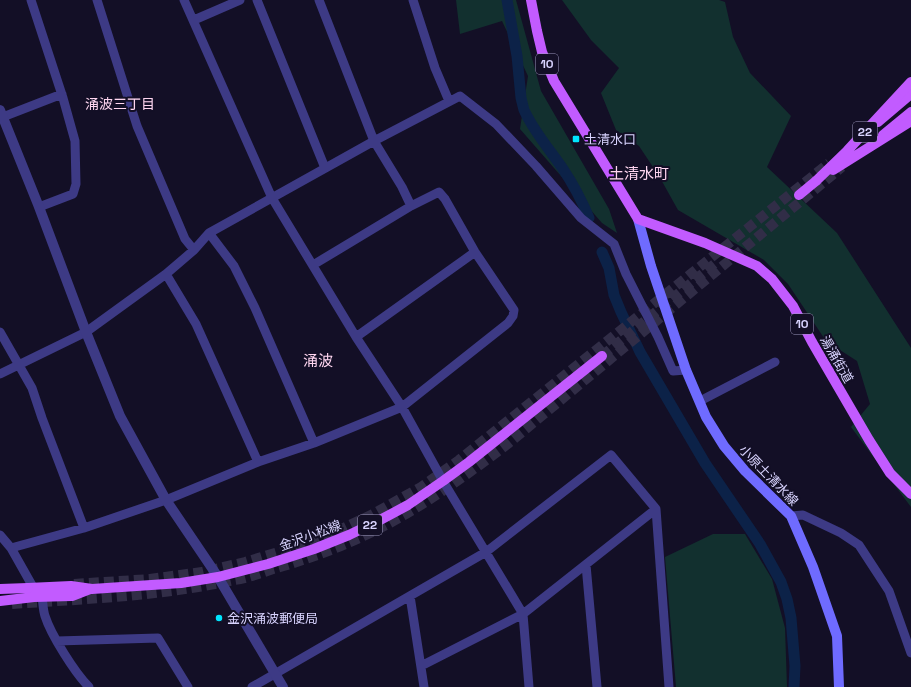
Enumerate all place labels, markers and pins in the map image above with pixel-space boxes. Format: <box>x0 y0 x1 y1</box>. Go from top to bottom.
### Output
place label: 土清水口 <box>584 131 636 148</box>
marker: 土清水口 <box>571 134 581 144</box>
place label: 金沢涌波郵便局 <box>227 610 318 627</box>
marker: 金沢涌波郵便局 <box>214 613 224 623</box>

